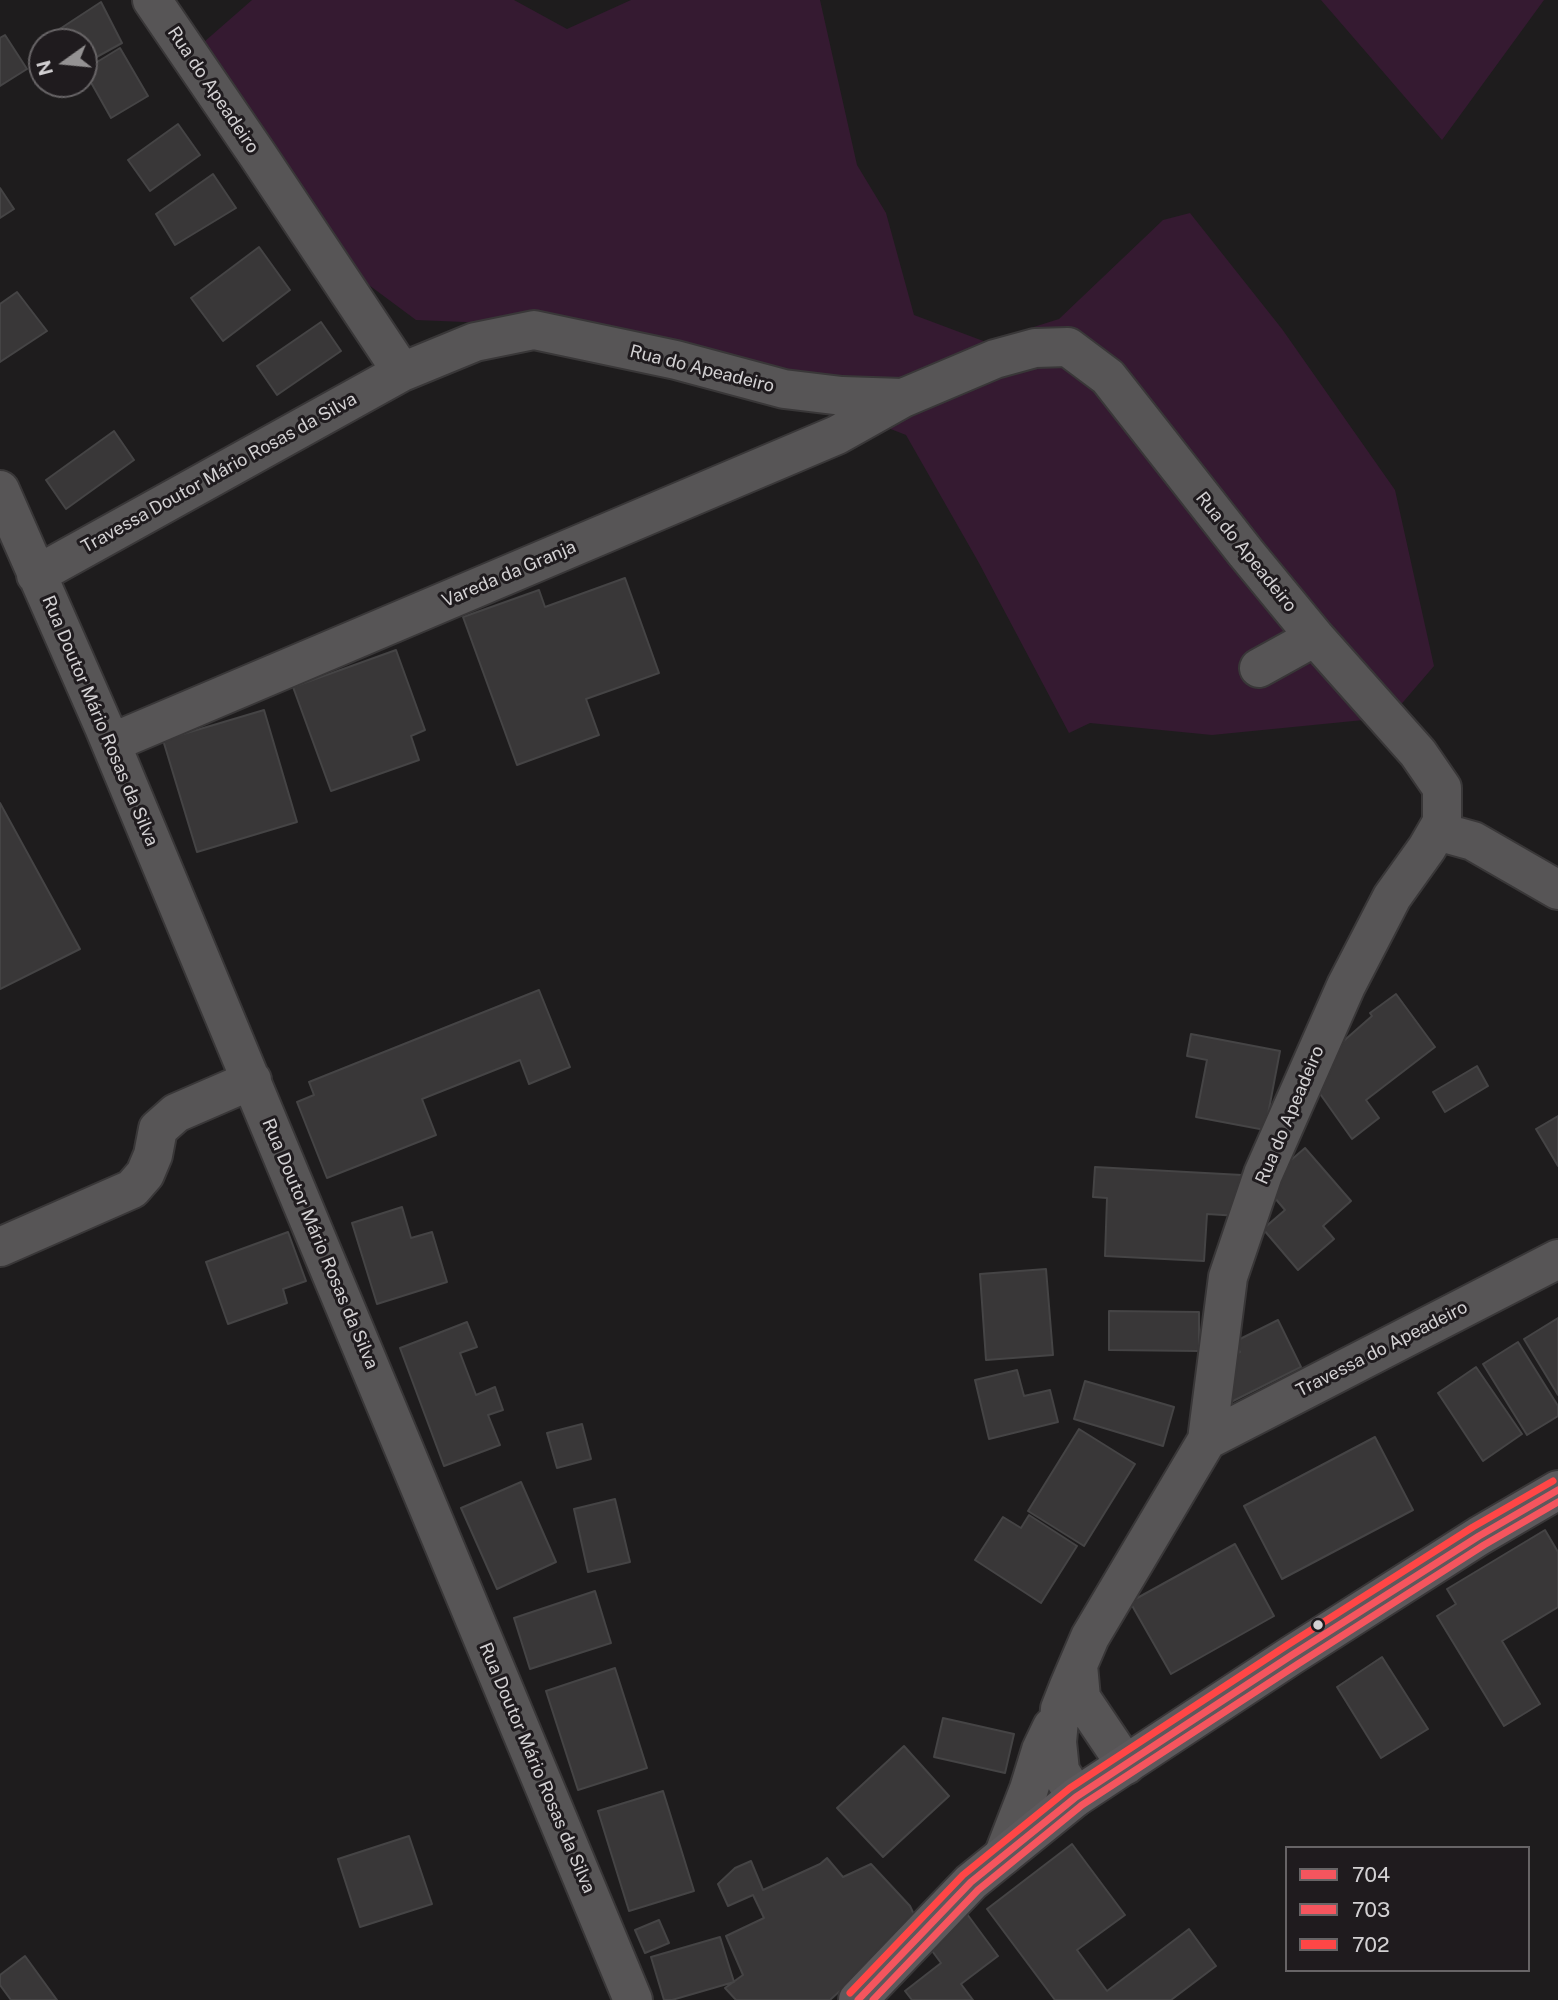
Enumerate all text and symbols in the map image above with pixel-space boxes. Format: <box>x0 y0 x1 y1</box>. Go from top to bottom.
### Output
street label: Rua do Apeadeiro <box>163 23 263 157</box>
north arrow <box>28 28 98 98</box>
text: N <box>32 58 57 78</box>
street label: Rua do Apeadeiro <box>627 341 777 397</box>
street label: Travessa Doutor Mário Rosas da Silva <box>78 388 360 558</box>
street label: Rua do Apeadeiro <box>1191 488 1301 616</box>
street label: Vareda da Granja <box>439 536 579 612</box>
street label: Rua Doutor Mário Rosas da Silva <box>37 592 163 850</box>
street label: Rua do Apeadeiro <box>1251 1043 1329 1187</box>
street label: Rua Doutor Mário Rosas da Silva <box>257 1115 383 1373</box>
street label: Travessa do Apeadeiro <box>1293 1296 1471 1402</box>
unlabelled marker <box>1311 1618 1325 1632</box>
street label: Rua Doutor Mário Rosas da Silva <box>474 1639 600 1897</box>
legend <box>1285 1846 1530 1972</box>
text: 704 <box>1352 1862 1390 1887</box>
text: 703 <box>1352 1897 1390 1922</box>
text: 702 <box>1352 1932 1390 1957</box>

